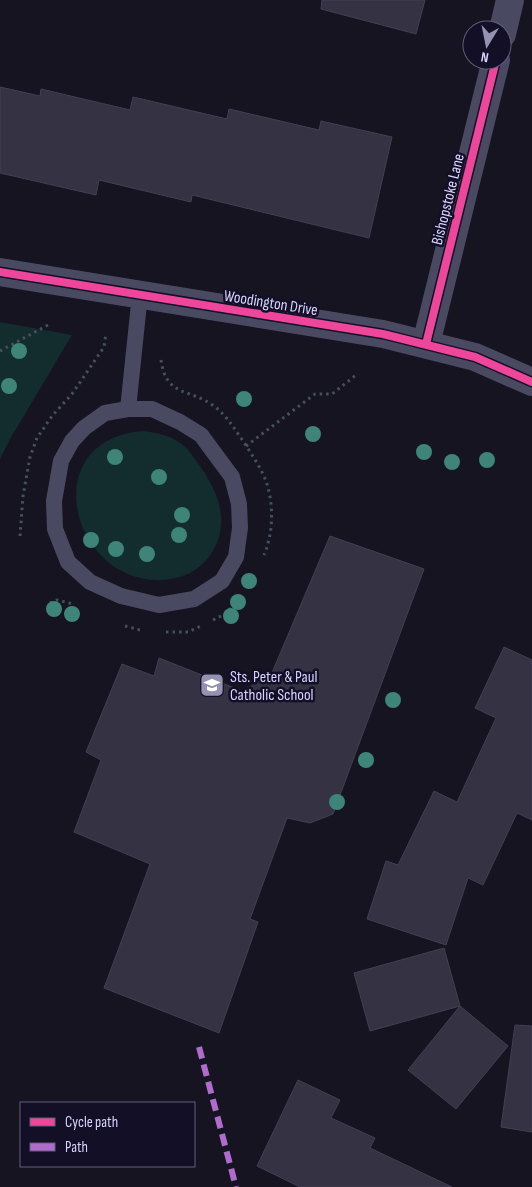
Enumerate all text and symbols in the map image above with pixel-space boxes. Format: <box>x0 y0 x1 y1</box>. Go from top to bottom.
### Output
north arrow <box>462 20 512 70</box>
text: N <box>480 48 490 66</box>
street label: Bishopstoke Lane <box>428 152 469 247</box>
street label: Woodington Drive <box>222 287 319 320</box>
place label: Sts. Peter & Paul Catholic School <box>230 668 317 705</box>
school or university icon: Sts. Peter & Paul Catholic School <box>199 672 225 698</box>
legend <box>20 1102 195 1167</box>
text: Cycle path <box>65 1113 118 1132</box>
text: Path <box>65 1138 88 1157</box>

